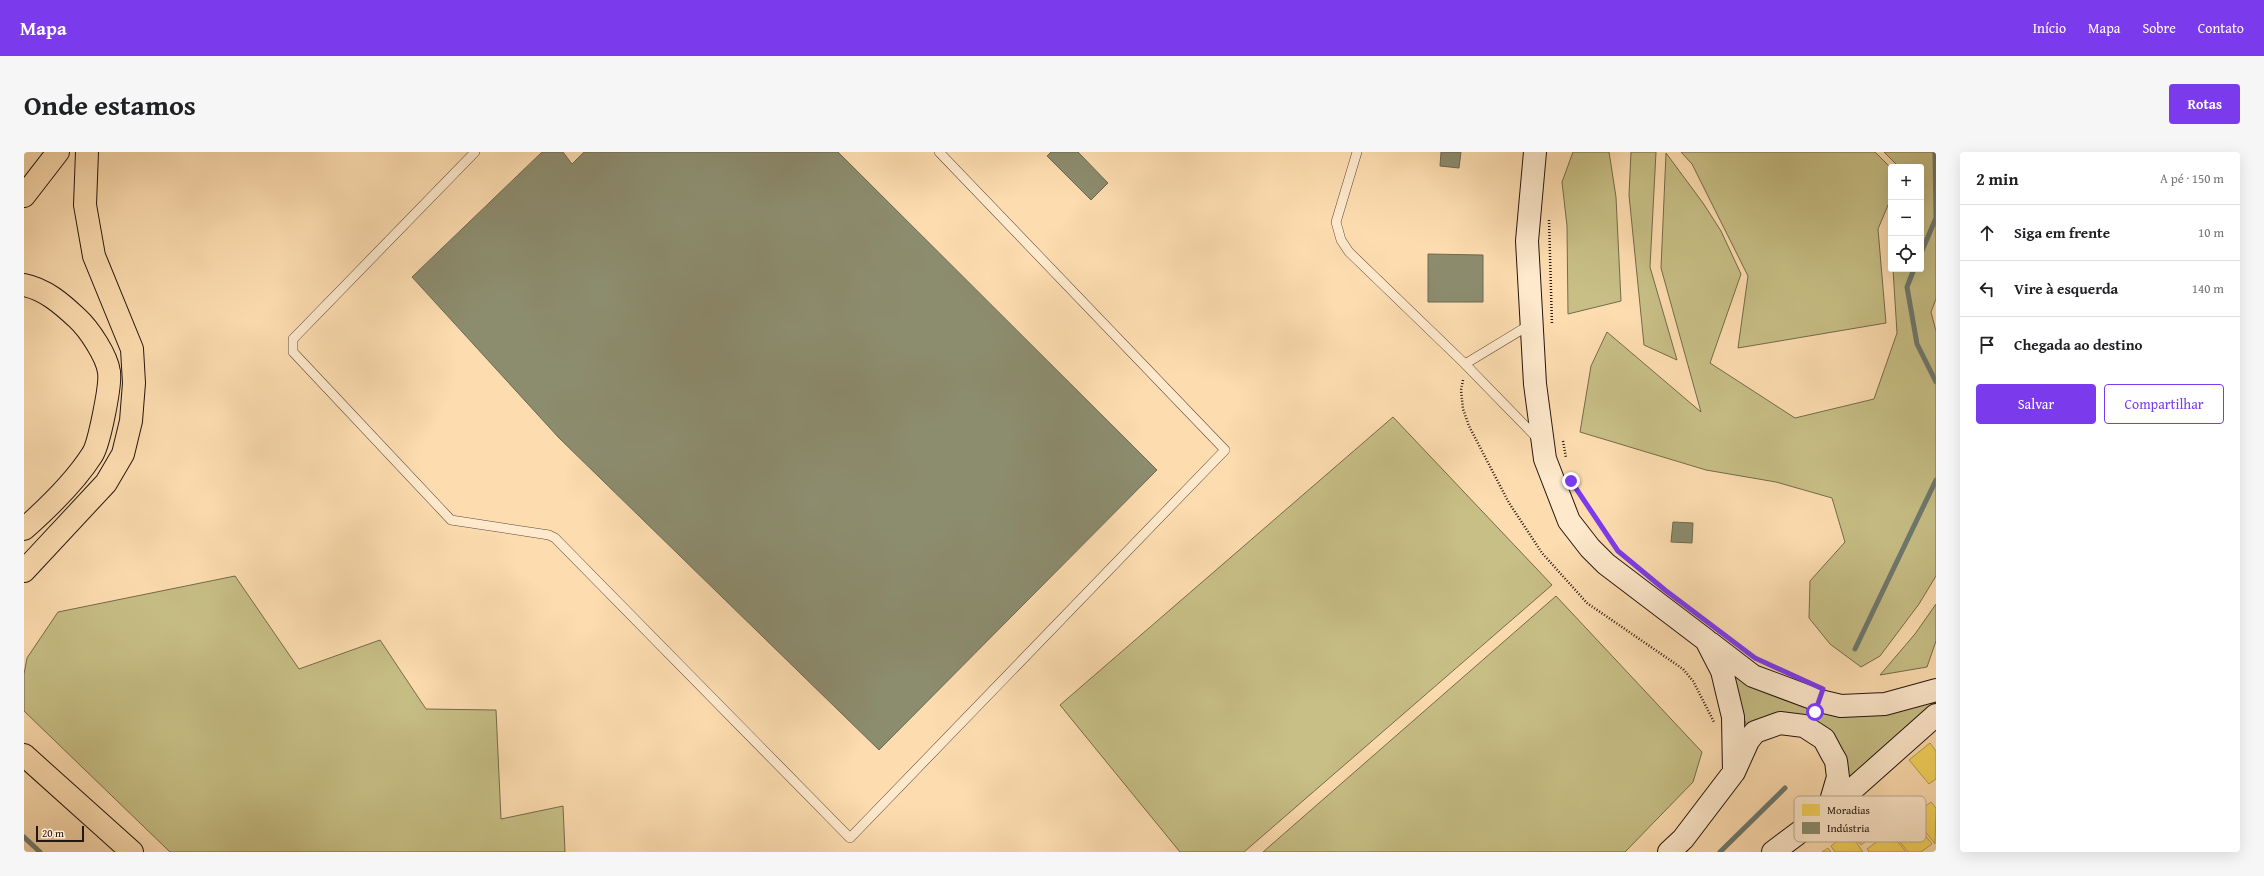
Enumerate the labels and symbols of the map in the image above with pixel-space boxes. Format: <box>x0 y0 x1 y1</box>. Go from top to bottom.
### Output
route end <box>1562 472 1580 490</box>
route start <box>1806 703 1824 721</box>
legend <box>1794 796 1926 842</box>
text: Moradias <box>1827 802 1870 818</box>
text: Indústria <box>1827 820 1870 836</box>
scale bar <box>36 824 84 843</box>

